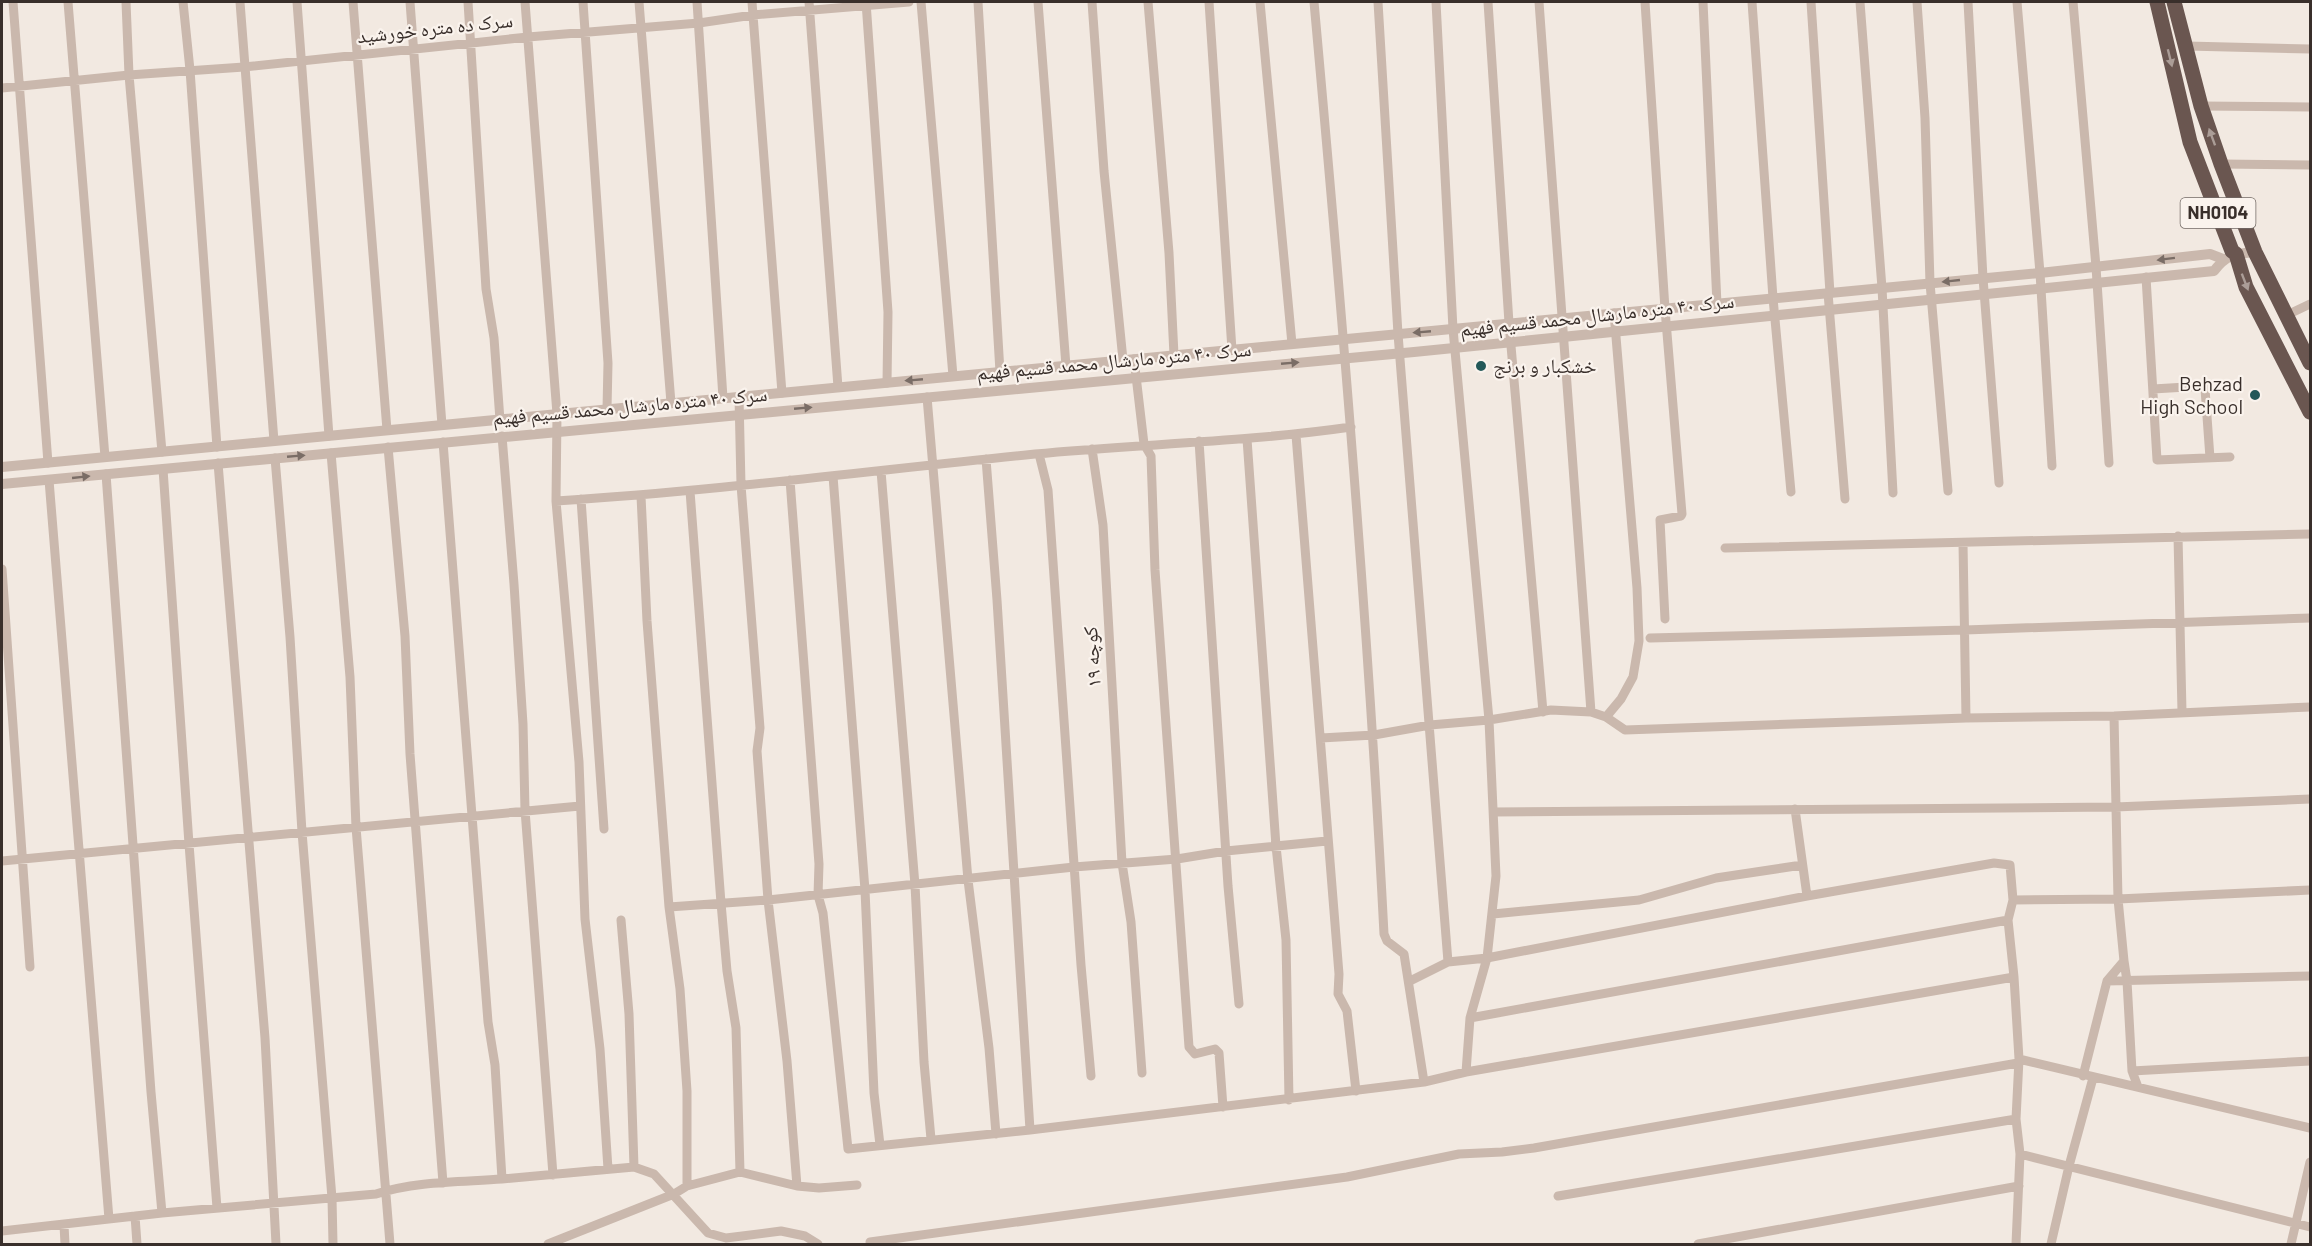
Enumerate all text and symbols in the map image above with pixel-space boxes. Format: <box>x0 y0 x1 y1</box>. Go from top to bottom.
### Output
street label: سرک ده متره خورشید <box>356 7 514 47</box>
one-way arrow <box>2166 49 2176 68</box>
one-way arrow <box>2206 128 2216 146</box>
road number: NH0104 <box>2180 198 2256 228</box>
one-way arrow <box>2156 255 2175 264</box>
one-way arrow <box>2241 273 2251 291</box>
one-way arrow <box>1941 276 1960 286</box>
street label: سرک ۴۰ متره مارشال محمد قسیم فهیم <box>1459 288 1736 343</box>
one-way arrow <box>1413 327 1432 337</box>
street label: سرک ۴۰ متره مارشال محمد قسیم فهیم <box>976 336 1253 387</box>
place label: خشکبار و برنج <box>1493 353 1597 379</box>
one-way arrow <box>1281 358 1300 368</box>
marker: خشکبار و برنج <box>1474 359 1488 373</box>
place label: Behzad High School <box>2140 371 2243 418</box>
one-way arrow <box>905 375 924 385</box>
street label: سرک ۴۰ متره مارشال محمد قسیم فهیم <box>492 381 769 432</box>
marker: Behzad High School <box>2248 388 2262 402</box>
one-way arrow <box>794 403 813 413</box>
one-way arrow <box>286 451 305 461</box>
one-way arrow <box>71 472 90 482</box>
street label: کوچه ۱۹ <box>1077 626 1106 689</box>

